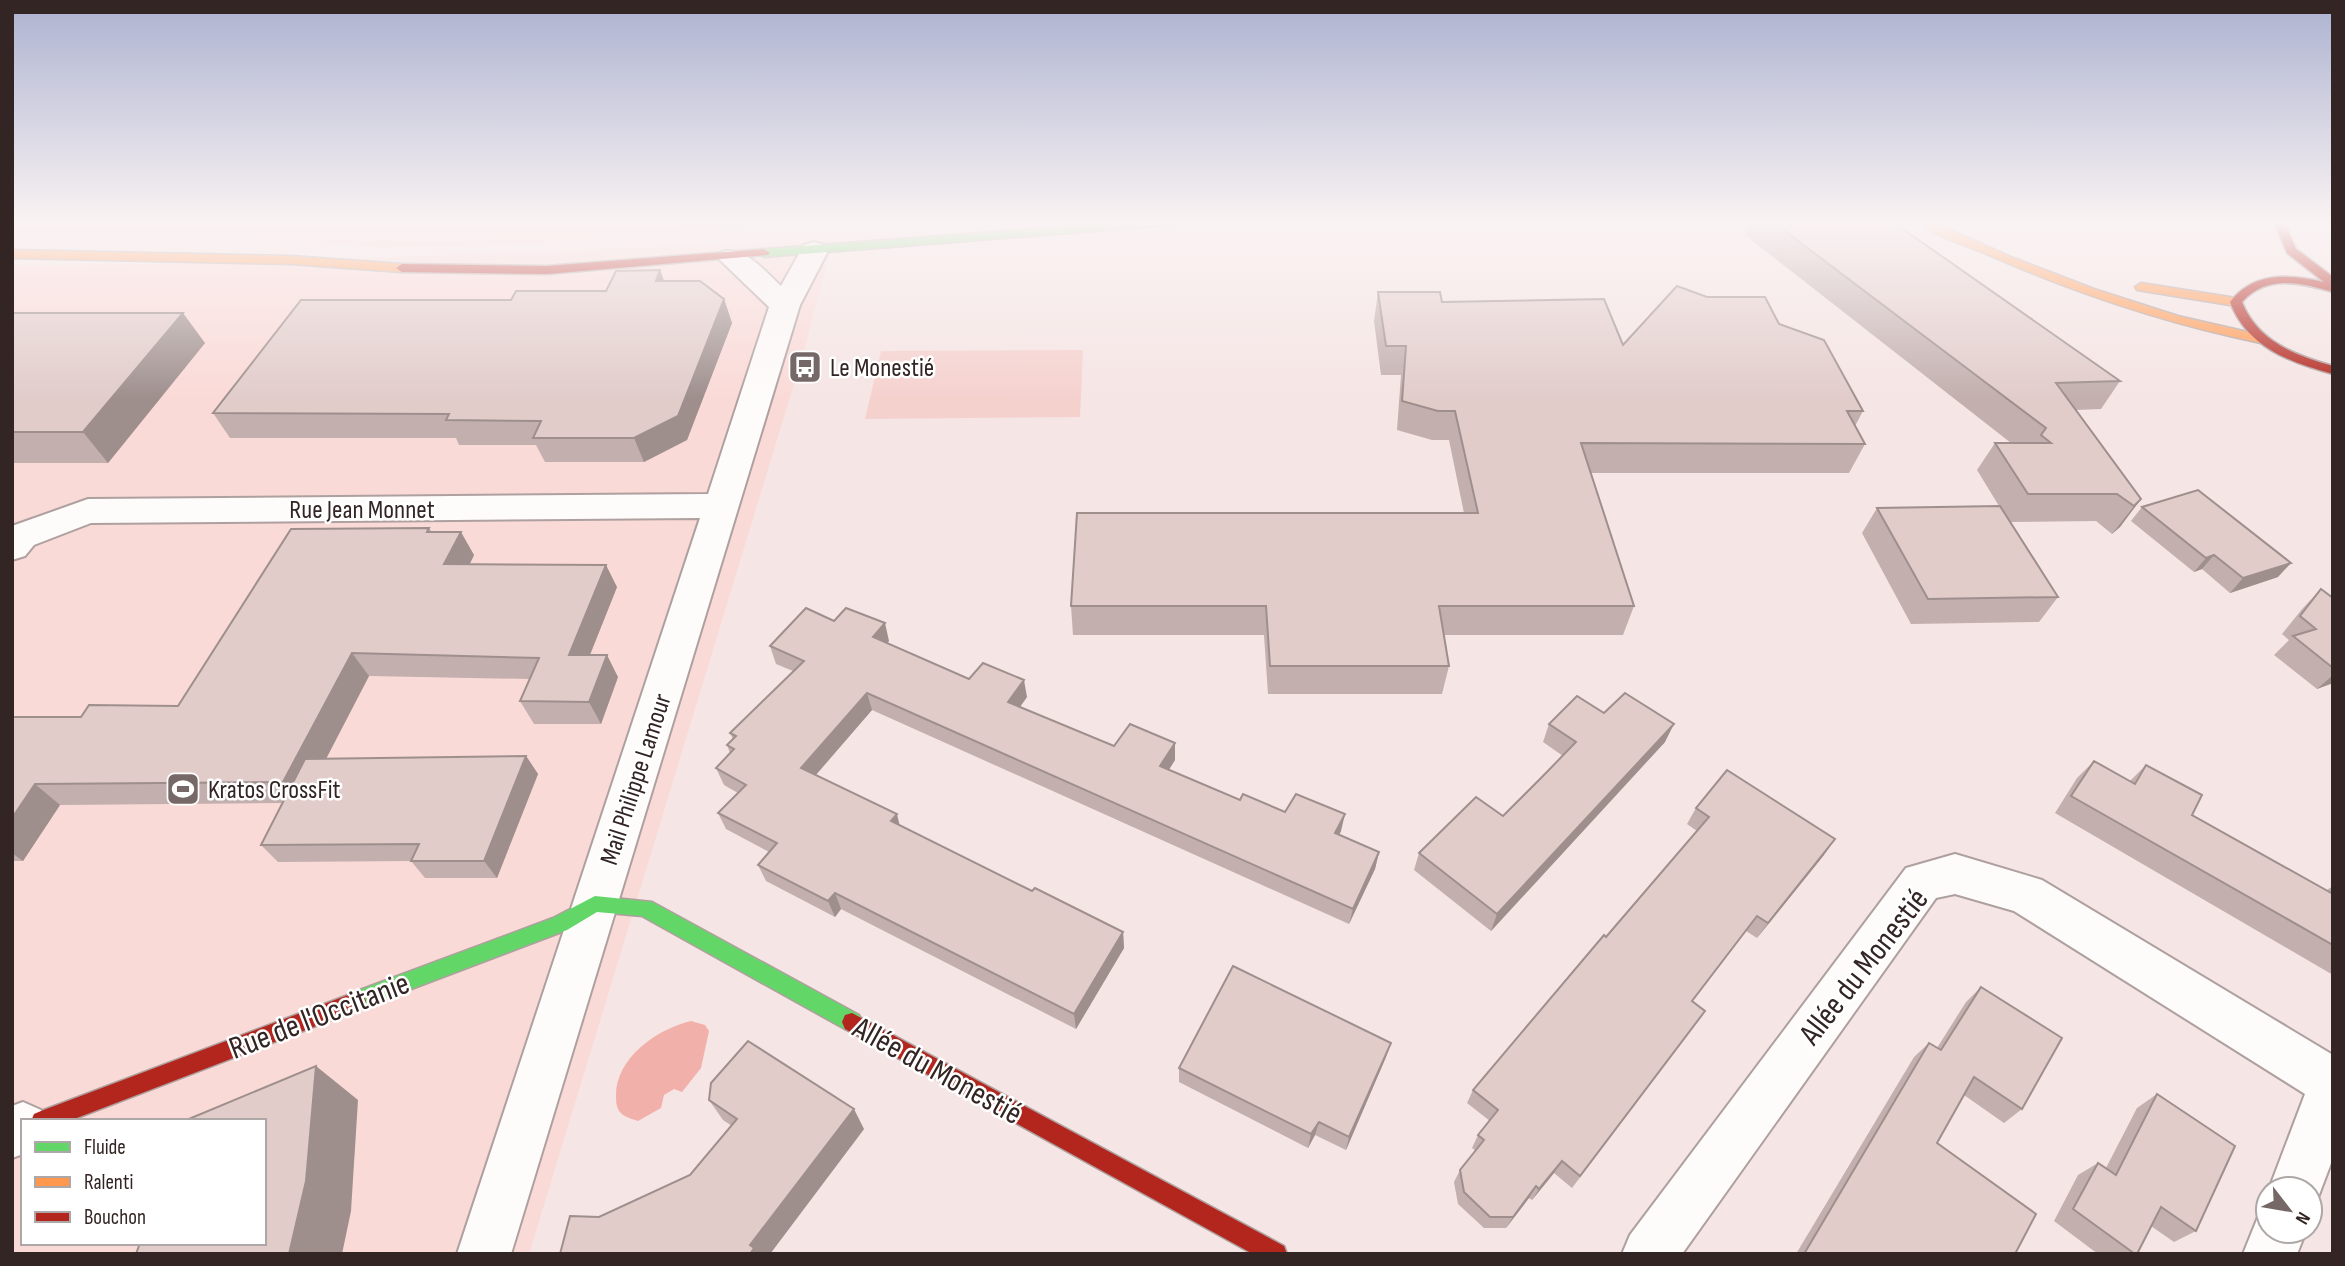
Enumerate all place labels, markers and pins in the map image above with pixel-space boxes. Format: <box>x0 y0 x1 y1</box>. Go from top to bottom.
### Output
bus stop icon: Le Monestié <box>786 348 824 386</box>
place label: Le Monestié <box>830 353 934 384</box>
sports icon: Kratos CrossFit <box>164 770 202 808</box>
place label: Kratos CrossFit <box>208 775 340 806</box>

